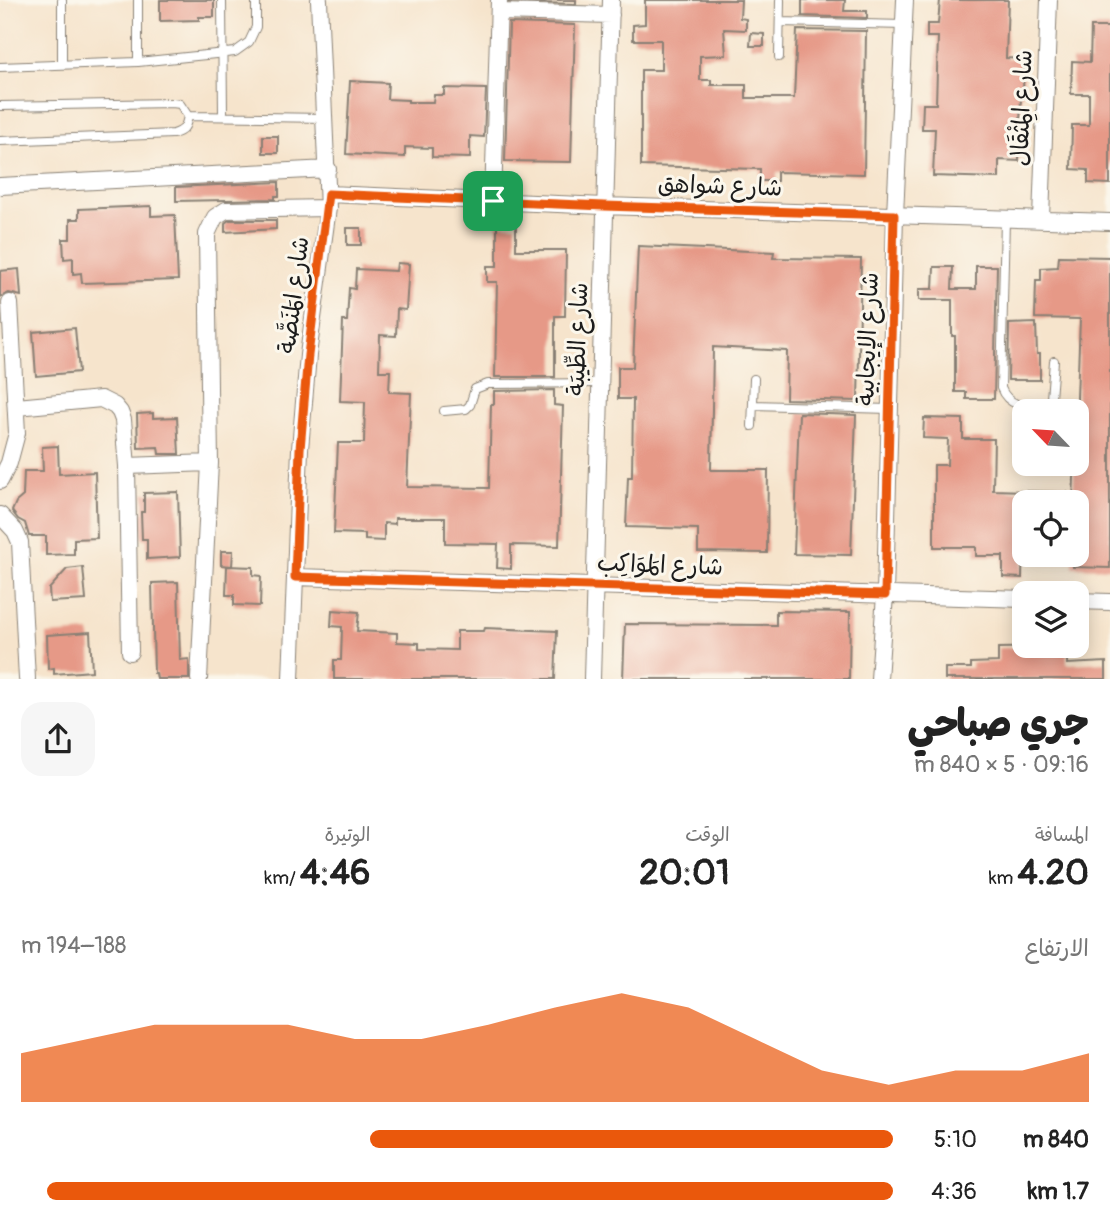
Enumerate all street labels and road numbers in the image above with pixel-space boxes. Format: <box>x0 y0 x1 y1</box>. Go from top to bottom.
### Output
street label: شارع المِثْقَال <box>1005 49 1041 167</box>
street label: شارع شواهق <box>657 169 783 205</box>
street label: شارع المَنَصَّة <box>272 235 318 355</box>
street label: شارع الإيجابية <box>851 272 887 406</box>
street label: شارع الطِّيبَة <box>561 282 596 396</box>
street label: شارع المَوَاكِب <box>596 548 724 584</box>

